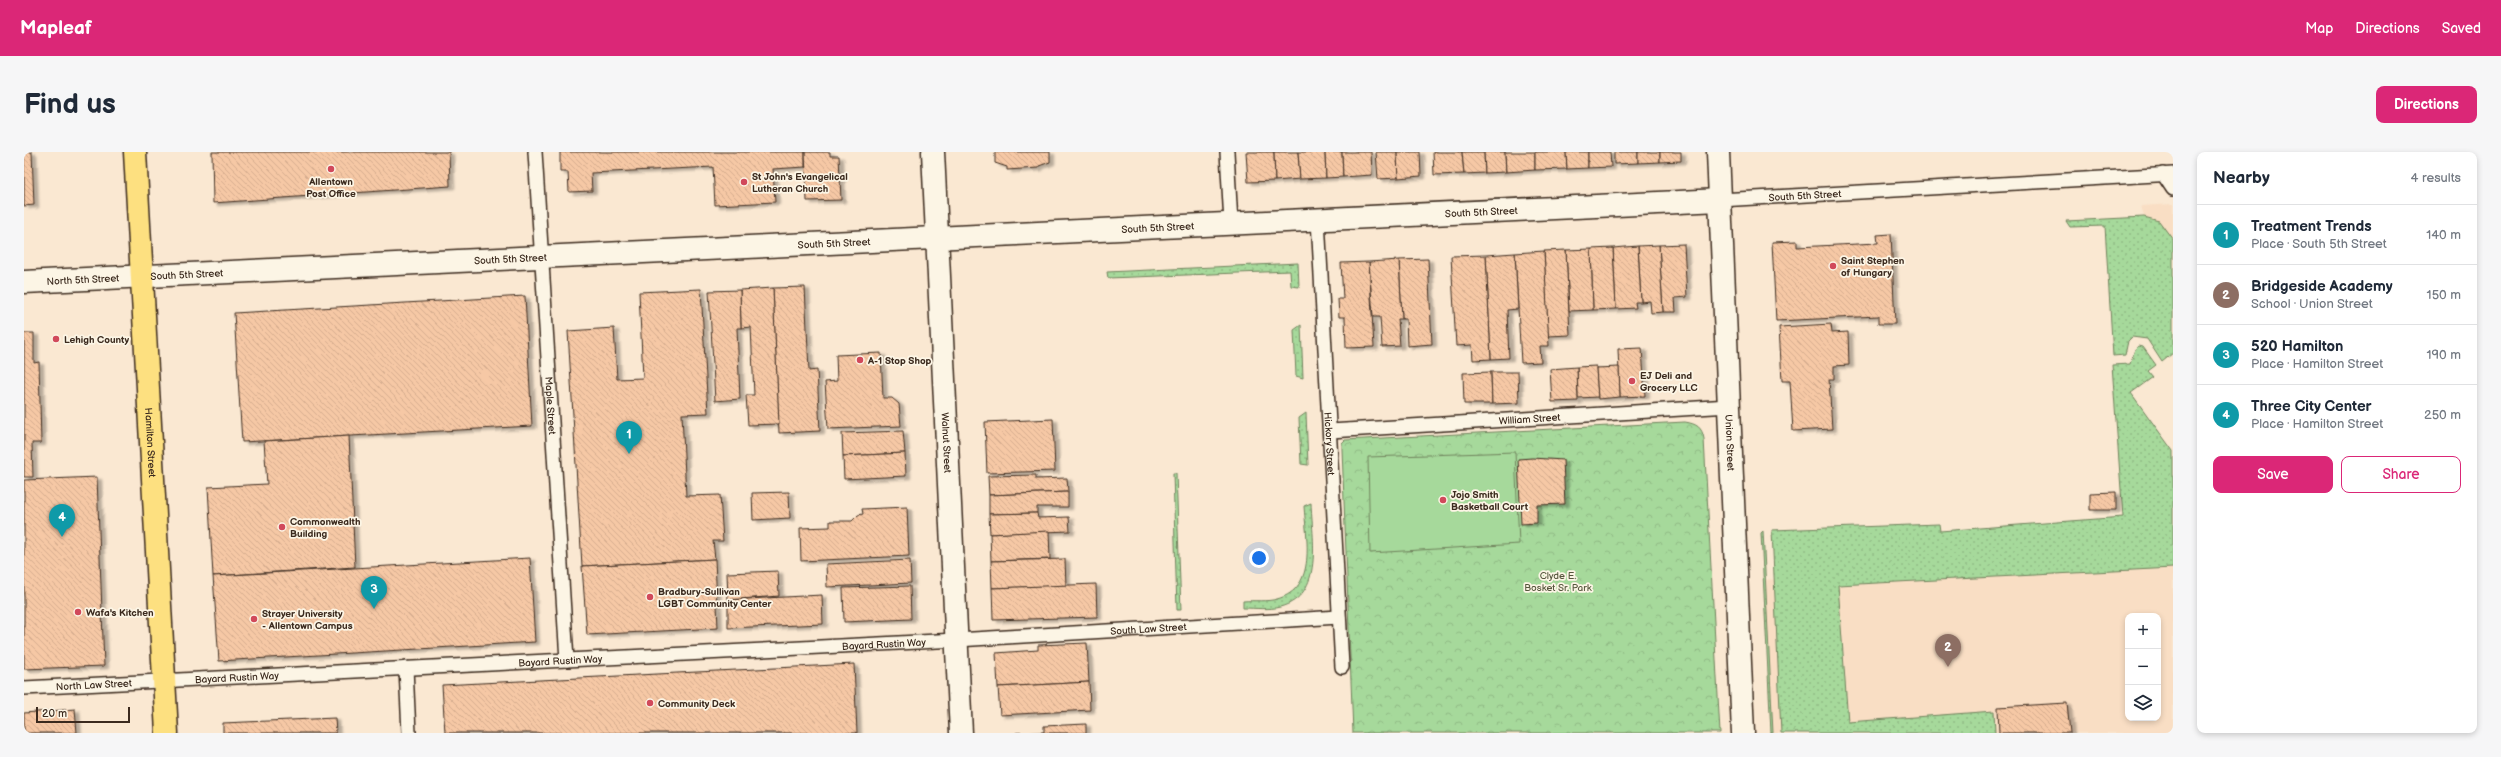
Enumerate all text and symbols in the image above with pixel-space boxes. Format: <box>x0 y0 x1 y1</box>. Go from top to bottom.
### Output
text: Mapleaf <box>20 17 92 40</box>
text: Map <box>2305 20 2333 37</box>
text: Directions <box>2355 20 2420 37</box>
text: Saved <box>2442 20 2481 37</box>
button: Directions <box>2376 86 2477 123</box>
text: Find us <box>24 88 116 121</box>
marker: Allentown Post Office <box>326 164 336 174</box>
text: Nearby <box>2213 168 2270 188</box>
text: 4 results <box>2411 170 2461 186</box>
place label: St John's Evangelical Lutheran Church <box>752 171 848 195</box>
place label: Allentown Post Office <box>306 176 356 200</box>
marker: St John's Evangelical Lutheran Church <box>739 177 749 187</box>
street label: South 5th Street <box>1768 188 1842 204</box>
street label: South 5th Street <box>1445 205 1518 220</box>
text: Treatment Trends <box>2251 217 2372 236</box>
street label: South 5th Street <box>1121 220 1194 236</box>
text: 1 <box>2223 227 2229 243</box>
text: 140 m <box>2426 227 2461 243</box>
street label: South 5th Street <box>797 236 871 252</box>
text: Place · South 5th Street <box>2251 236 2387 252</box>
street label: South 5th Street <box>474 252 547 267</box>
place label: Saint Stephen of Hungary <box>1841 255 1905 279</box>
marker: Saint Stephen of Hungary <box>1828 261 1838 271</box>
street label: South 5th Street <box>150 267 224 283</box>
street label: North 5th Street <box>46 272 120 288</box>
text: Bridgeside Academy <box>2251 277 2393 296</box>
text: 2 <box>2222 287 2230 303</box>
text: 150 m <box>2427 287 2461 303</box>
text: School · Union Street <box>2251 296 2373 312</box>
marker: Lehigh County <box>51 334 61 344</box>
place label: Lehigh County <box>64 334 129 346</box>
text: 520 Hamilton <box>2251 337 2343 356</box>
text: 3 <box>2222 347 2230 363</box>
text: 190 m <box>2427 347 2461 363</box>
marker: A-1 Stop Shop <box>855 355 865 365</box>
place label: A-1 Stop Shop <box>867 355 932 367</box>
text: Place · Hamilton Street <box>2251 356 2383 372</box>
place label: EJ Deli and Grocery LLC <box>1640 370 1698 394</box>
street label: Maple Street <box>542 376 558 435</box>
marker: EJ Deli and Grocery LLC <box>1627 376 1637 386</box>
text: Three City Center <box>2251 397 2372 416</box>
street label: Hamilton Street <box>142 407 158 478</box>
text: 4 <box>2222 407 2230 423</box>
text: 250 m <box>2424 407 2461 423</box>
street label: Walnut Street <box>939 412 953 473</box>
street label: Hickory Street <box>1321 412 1337 476</box>
street label: William Street <box>1498 412 1561 427</box>
street label: Union Street <box>1722 414 1737 471</box>
text: Place · Hamilton Street <box>2251 416 2383 432</box>
pin: 1 <box>616 421 642 454</box>
button: Save <box>2213 456 2333 493</box>
button: Share <box>2341 456 2461 493</box>
place label: Jojo Smith Basketball Court <box>1451 489 1529 513</box>
marker: Jojo Smith Basketball Court <box>1438 495 1448 505</box>
pin: 4 <box>49 504 75 537</box>
place label: Commonwealth Building <box>290 516 360 540</box>
marker: Commonwealth Building <box>277 522 287 532</box>
your location <box>1249 548 1269 568</box>
park label: Clyde E. Bosket Sr. Park <box>1524 570 1592 594</box>
pin: 3 <box>361 576 387 609</box>
place label: Bradbury-Sullivan LGBT Community Center <box>658 586 773 610</box>
marker: Bradbury-Sullivan LGBT Community Center <box>645 592 655 602</box>
marker: Wafa's Kitchen <box>73 607 83 617</box>
place label: Wafa's Kitchen <box>86 607 154 619</box>
place label: Strayer University - Allentown Campus <box>262 608 353 632</box>
map controls <box>2125 613 2161 721</box>
button: + <box>2125 613 2161 649</box>
marker: Strayer University - Allentown Campus <box>249 614 259 624</box>
street label: South Law Street <box>1110 621 1187 638</box>
pin: 2 <box>1935 634 1961 667</box>
street label: Bayard Rustin Way <box>842 637 927 653</box>
button: − <box>2125 649 2161 685</box>
street label: Bayard Rustin Way <box>518 653 603 670</box>
street label: Bayard Rustin Way <box>194 670 280 686</box>
street label: North Law Street <box>56 677 132 693</box>
button: layers <box>2125 685 2161 721</box>
marker: Community Deck <box>645 698 655 708</box>
place label: Community Deck <box>658 698 736 710</box>
scale bar <box>36 705 130 724</box>
text: 20 m <box>42 707 67 720</box>

